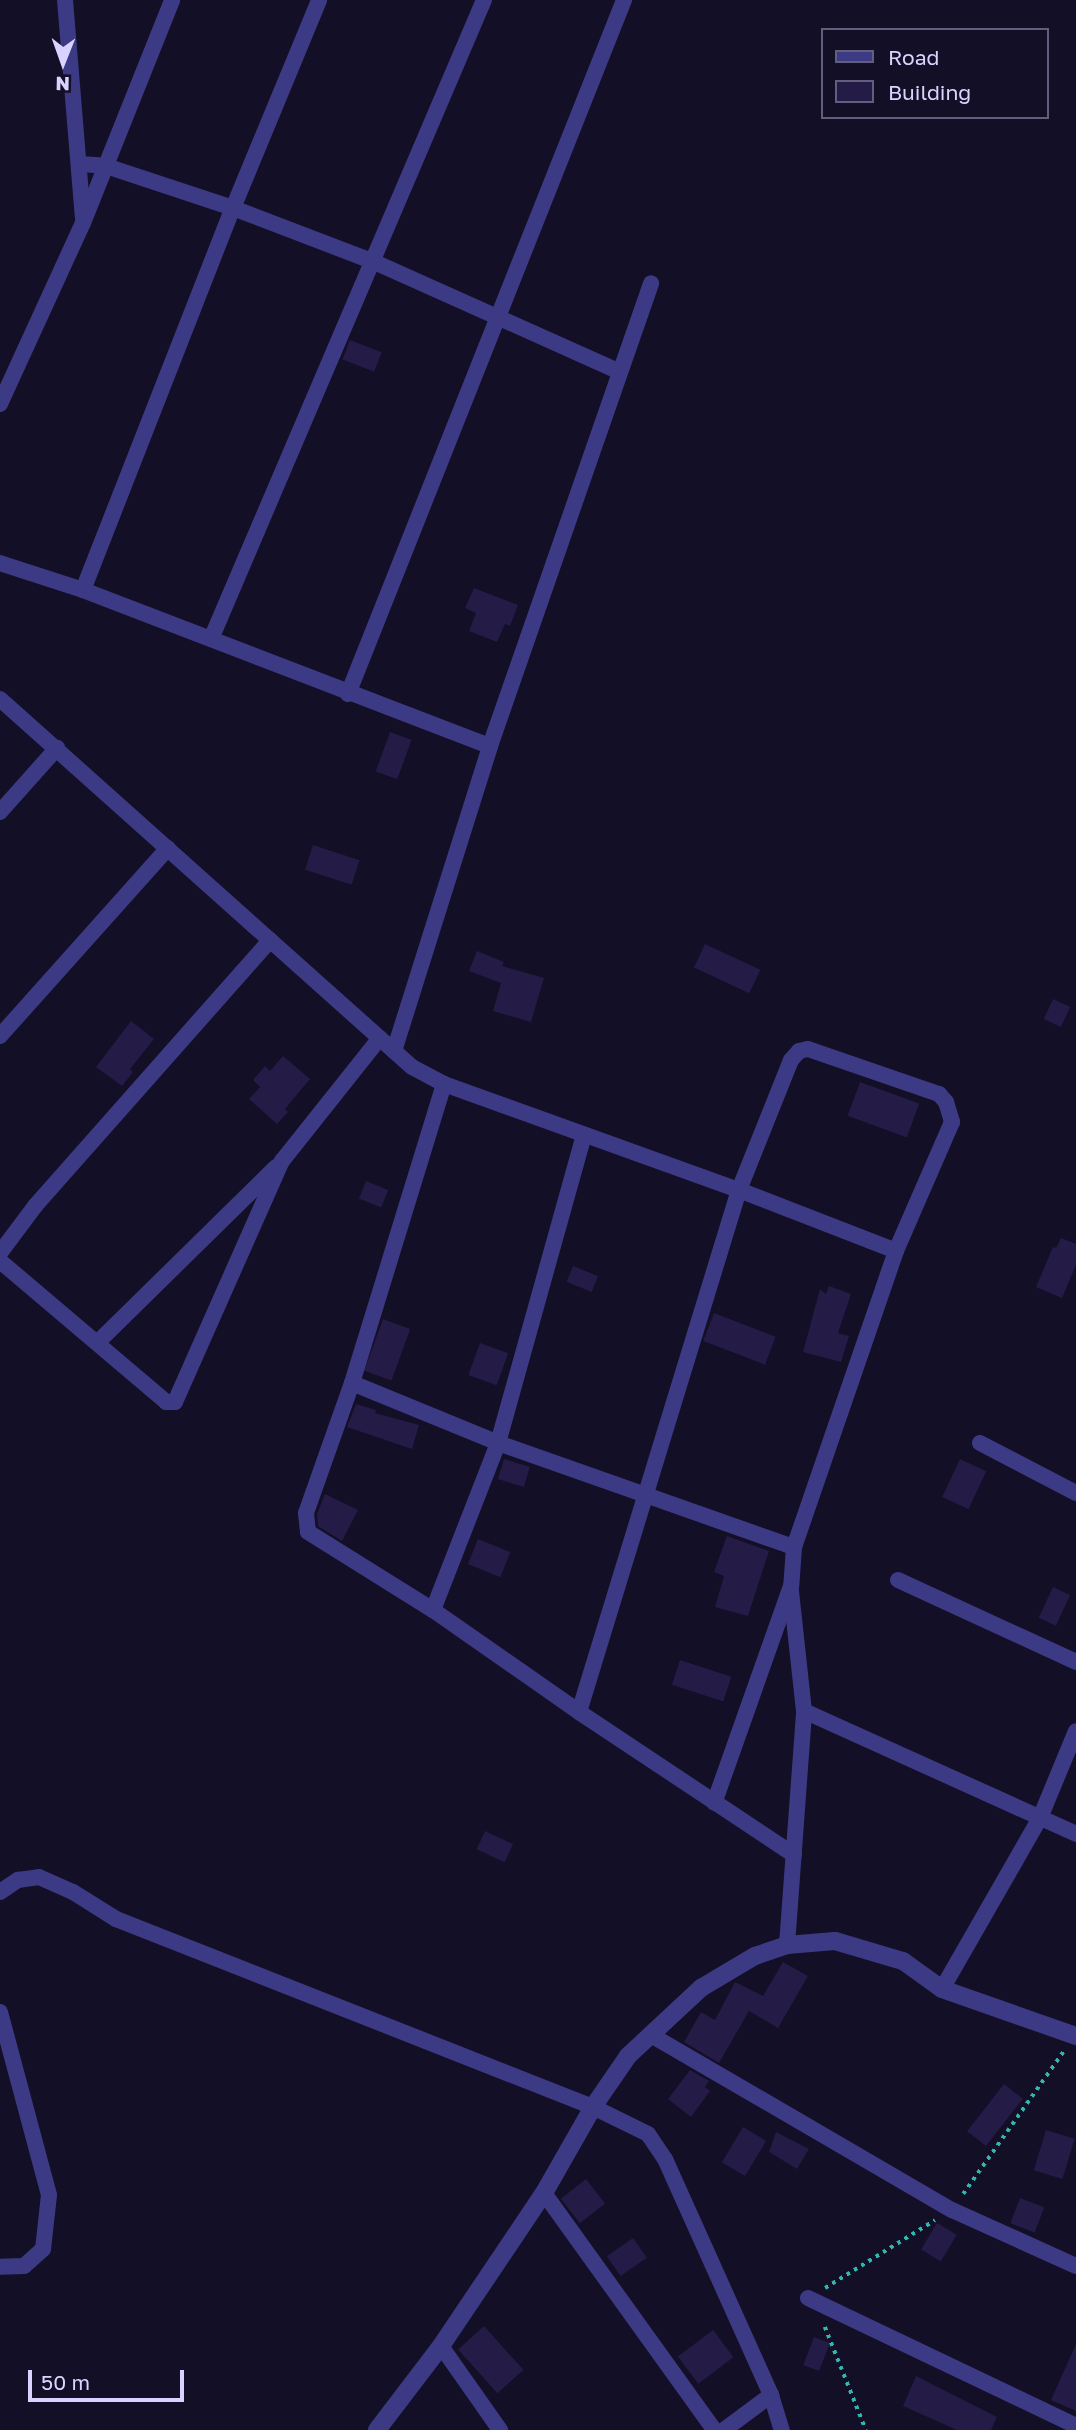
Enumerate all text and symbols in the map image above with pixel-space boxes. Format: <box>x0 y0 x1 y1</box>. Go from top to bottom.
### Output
north arrow <box>28 28 98 98</box>
legend <box>820 28 1048 119</box>
text: Road <box>888 44 939 70</box>
text: N <box>55 73 70 96</box>
text: Building <box>888 79 971 105</box>
scale bar <box>32 2356 187 2400</box>
text: 50 m <box>41 2369 90 2395</box>

